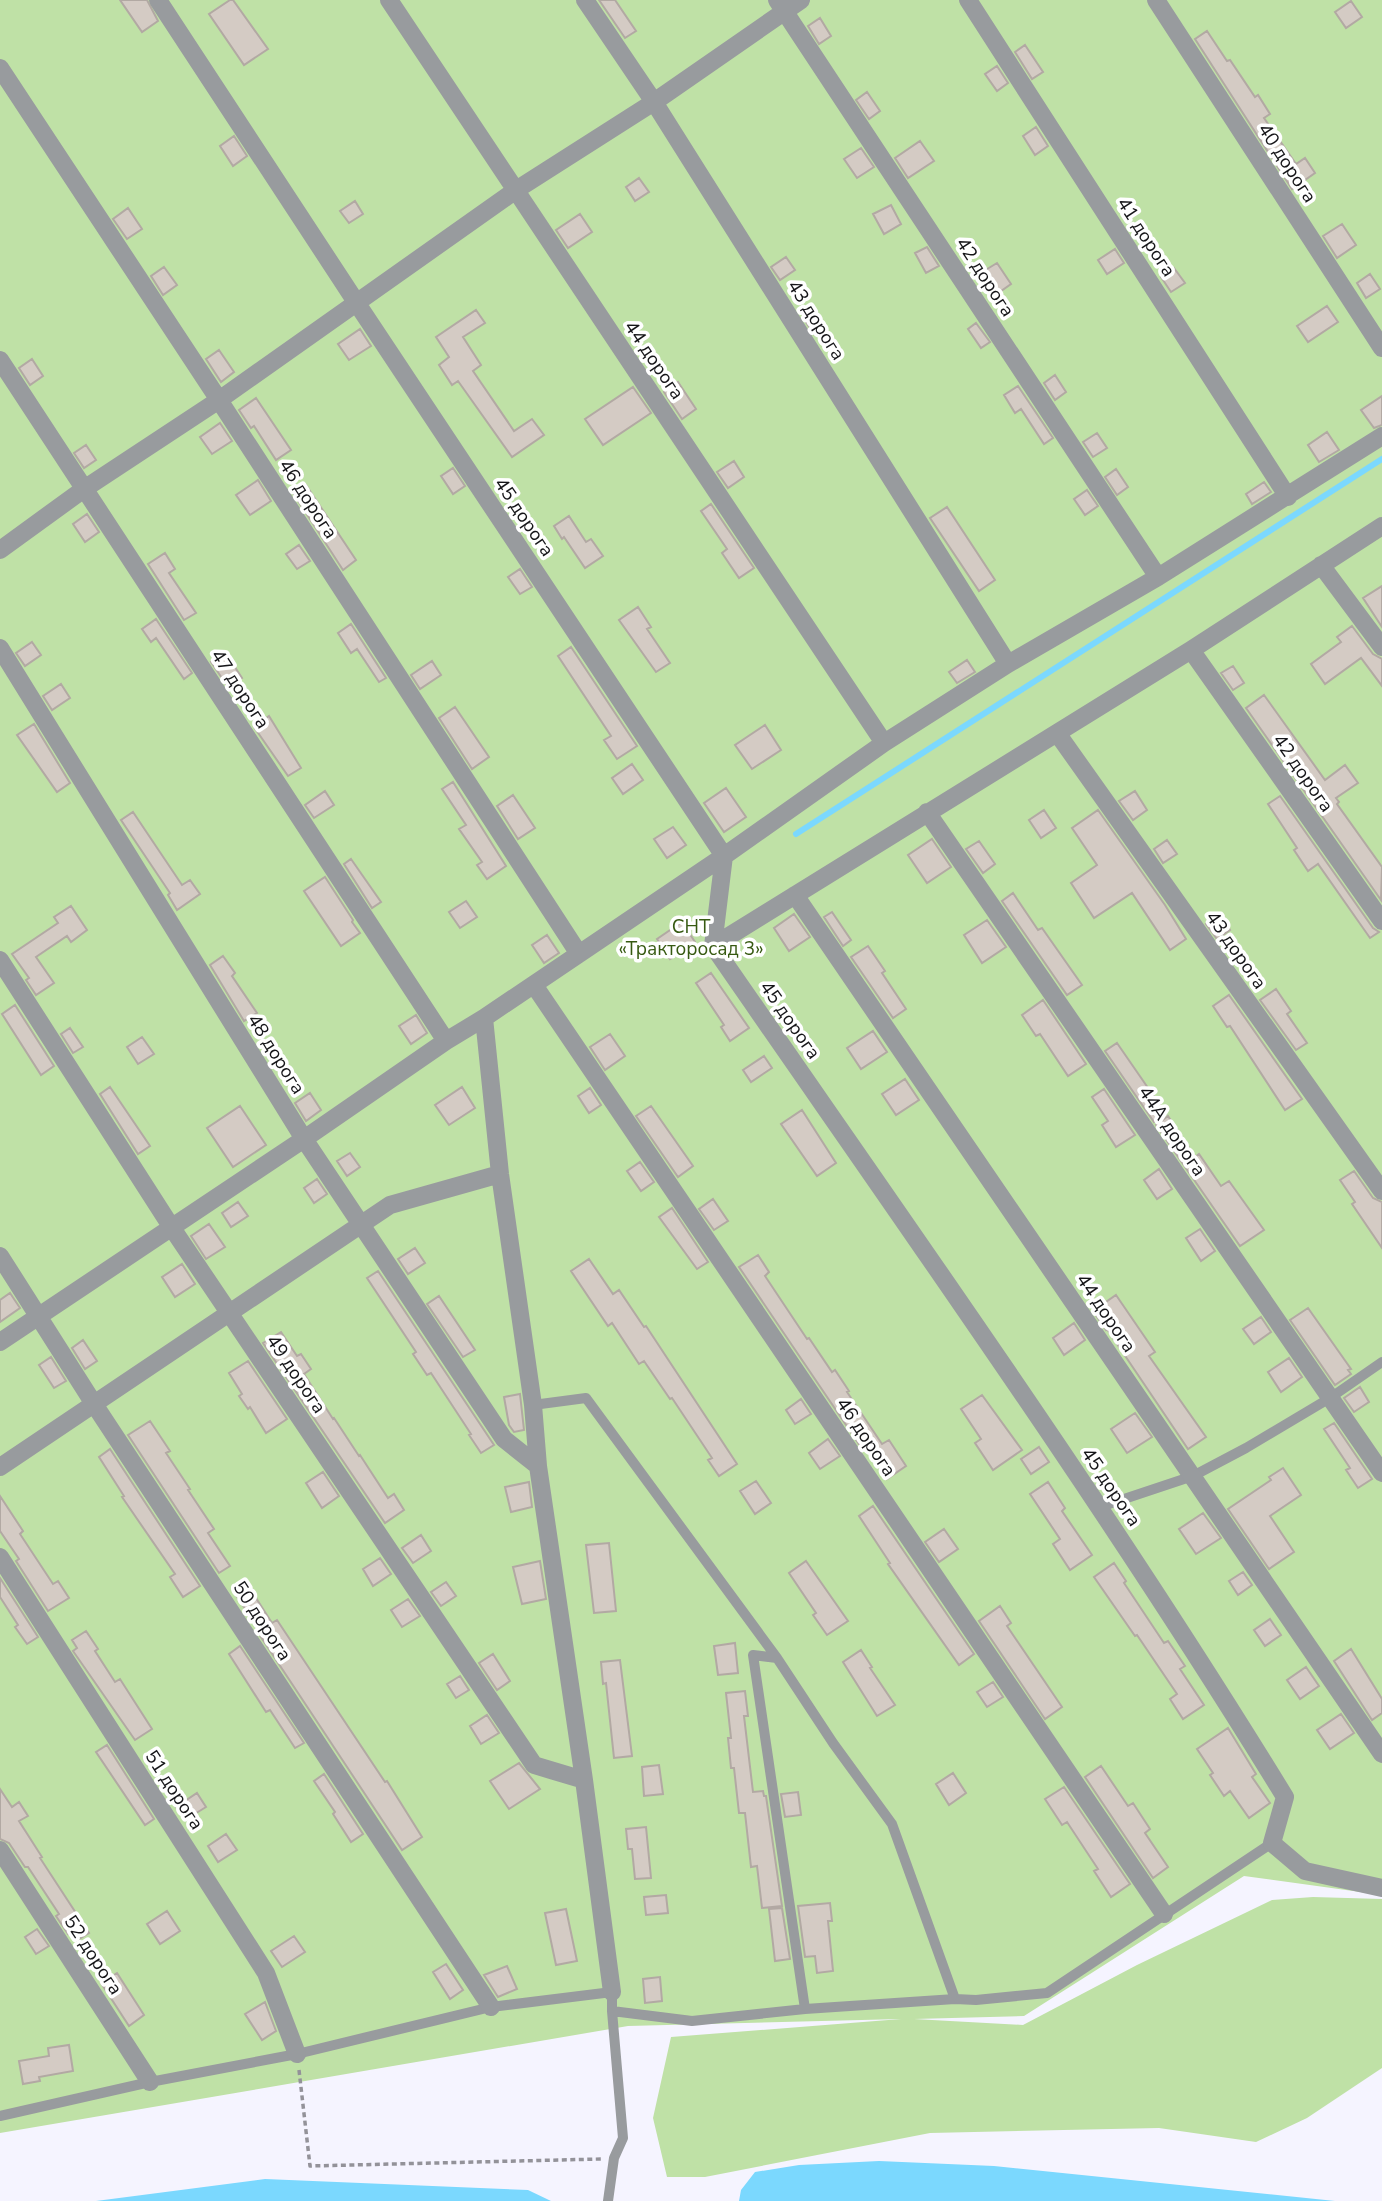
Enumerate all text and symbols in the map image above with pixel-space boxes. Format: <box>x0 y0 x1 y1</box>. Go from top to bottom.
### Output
street label: 40 дорога <box>1252 118 1322 208</box>
street label: 41 дорога <box>1111 192 1181 282</box>
street label: 42 дорога <box>950 232 1020 322</box>
street label: 43 дорога <box>781 275 851 365</box>
street label: 44 дорога <box>618 315 690 405</box>
street label: 46 дорога <box>273 454 343 544</box>
street label: 45 дорога <box>488 472 560 562</box>
street label: 47 дорога <box>205 644 275 734</box>
street label: 42 дорога <box>1266 729 1340 817</box>
street label: 43 дорога <box>1199 906 1273 994</box>
park label: СНТ «Тракторосад 3» <box>618 914 764 962</box>
street label: 45 дорога <box>753 976 827 1064</box>
street label: 48 дорога <box>241 1009 311 1099</box>
street label: 44А дорога <box>1132 1081 1212 1181</box>
street label: 44 дорога <box>1070 1268 1142 1358</box>
street label: 49 дорога <box>260 1329 332 1419</box>
street label: 46 дорога <box>830 1392 902 1482</box>
street label: 45 дорога <box>1075 1442 1147 1532</box>
street label: 50 дорога <box>227 1576 297 1666</box>
street label: 51 дорога <box>139 1745 209 1835</box>
street label: 52 дорога <box>58 1910 128 2000</box>

